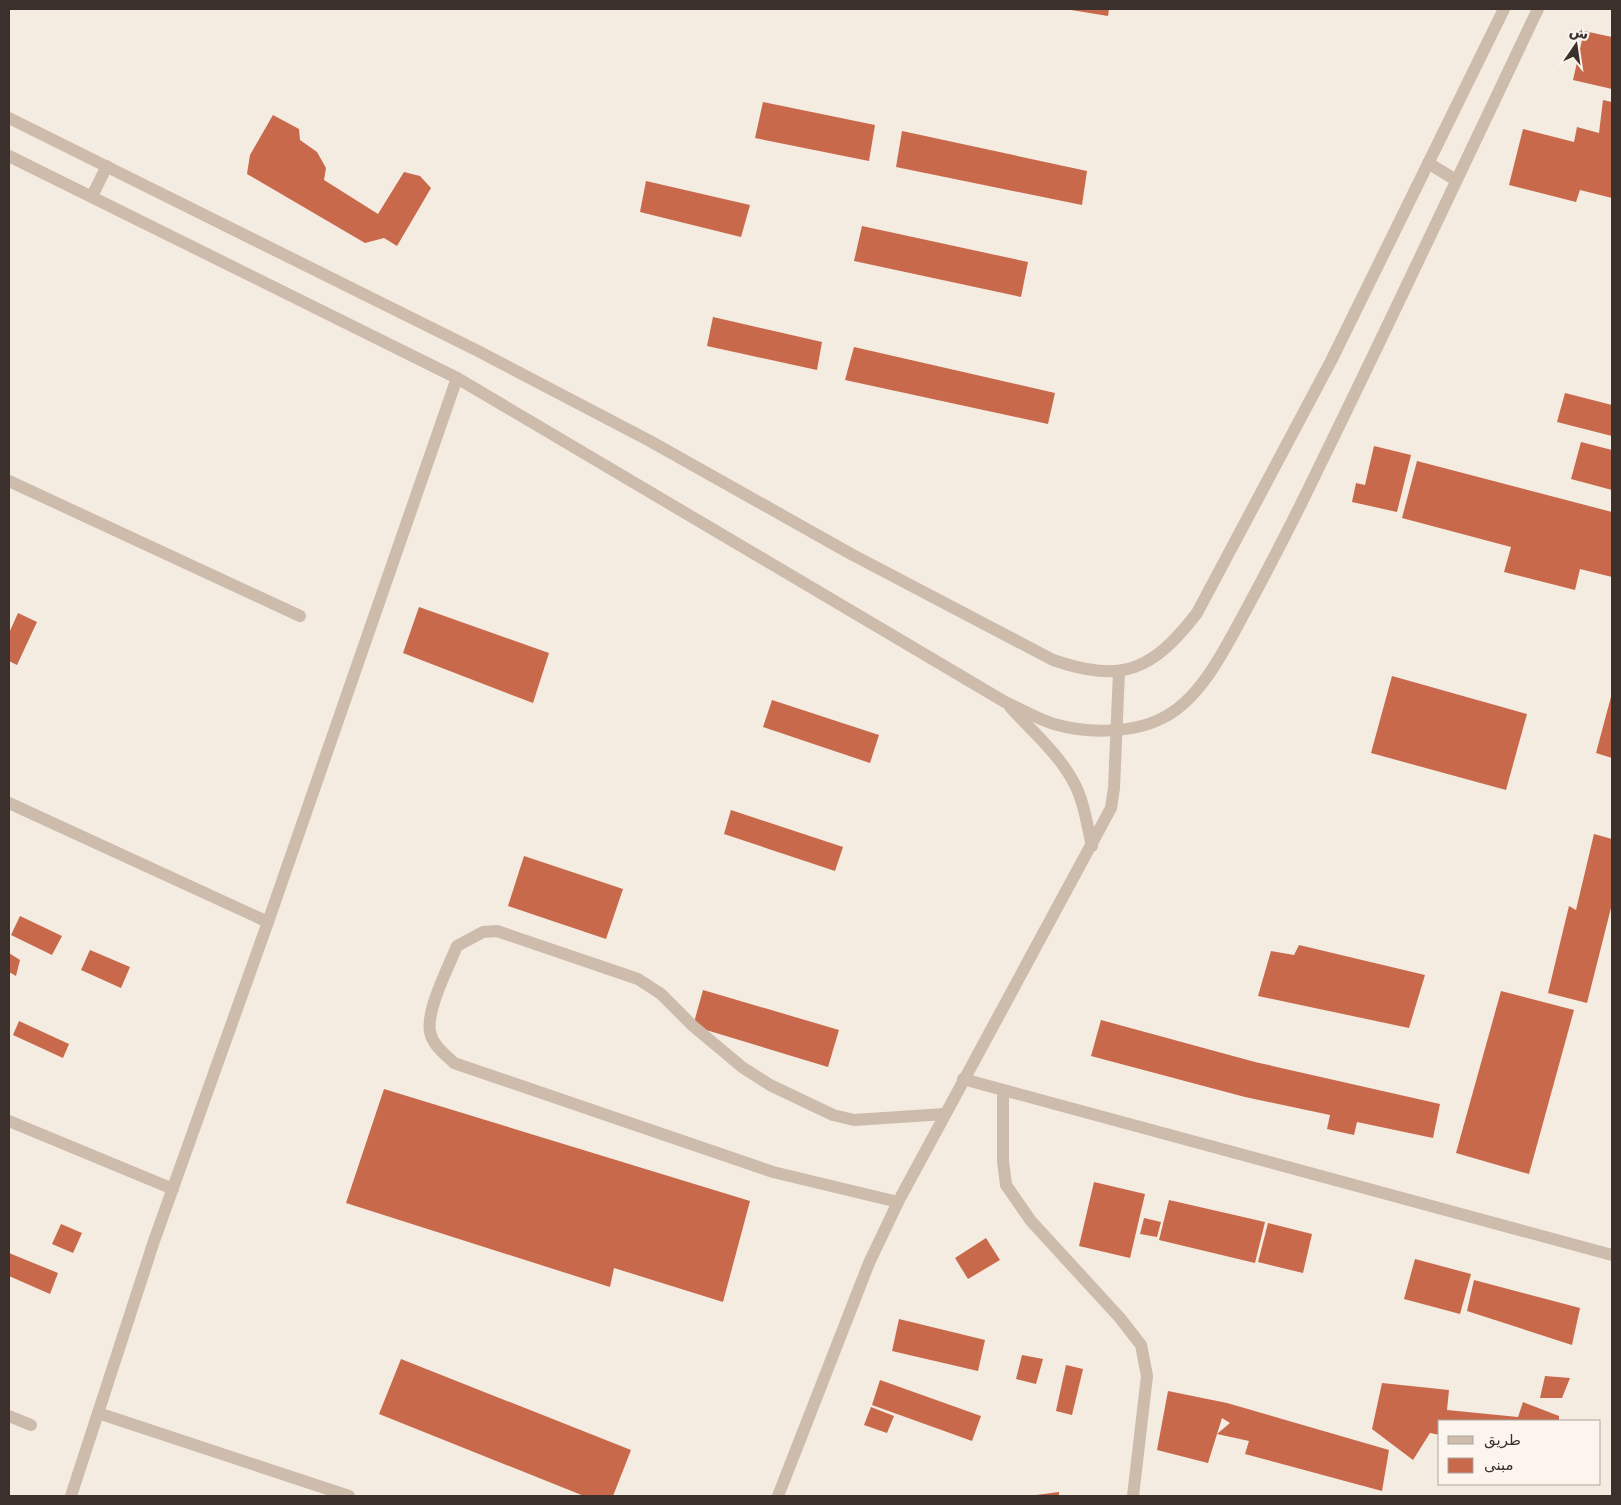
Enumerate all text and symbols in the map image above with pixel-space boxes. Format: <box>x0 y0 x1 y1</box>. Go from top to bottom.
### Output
north arrow <box>1551 20 1601 70</box>
text: ش <box>1568 22 1590 42</box>
legend <box>1438 1420 1601 1485</box>
text: طريق <box>1484 1431 1521 1449</box>
text: مبنى <box>1484 1456 1514 1474</box>

